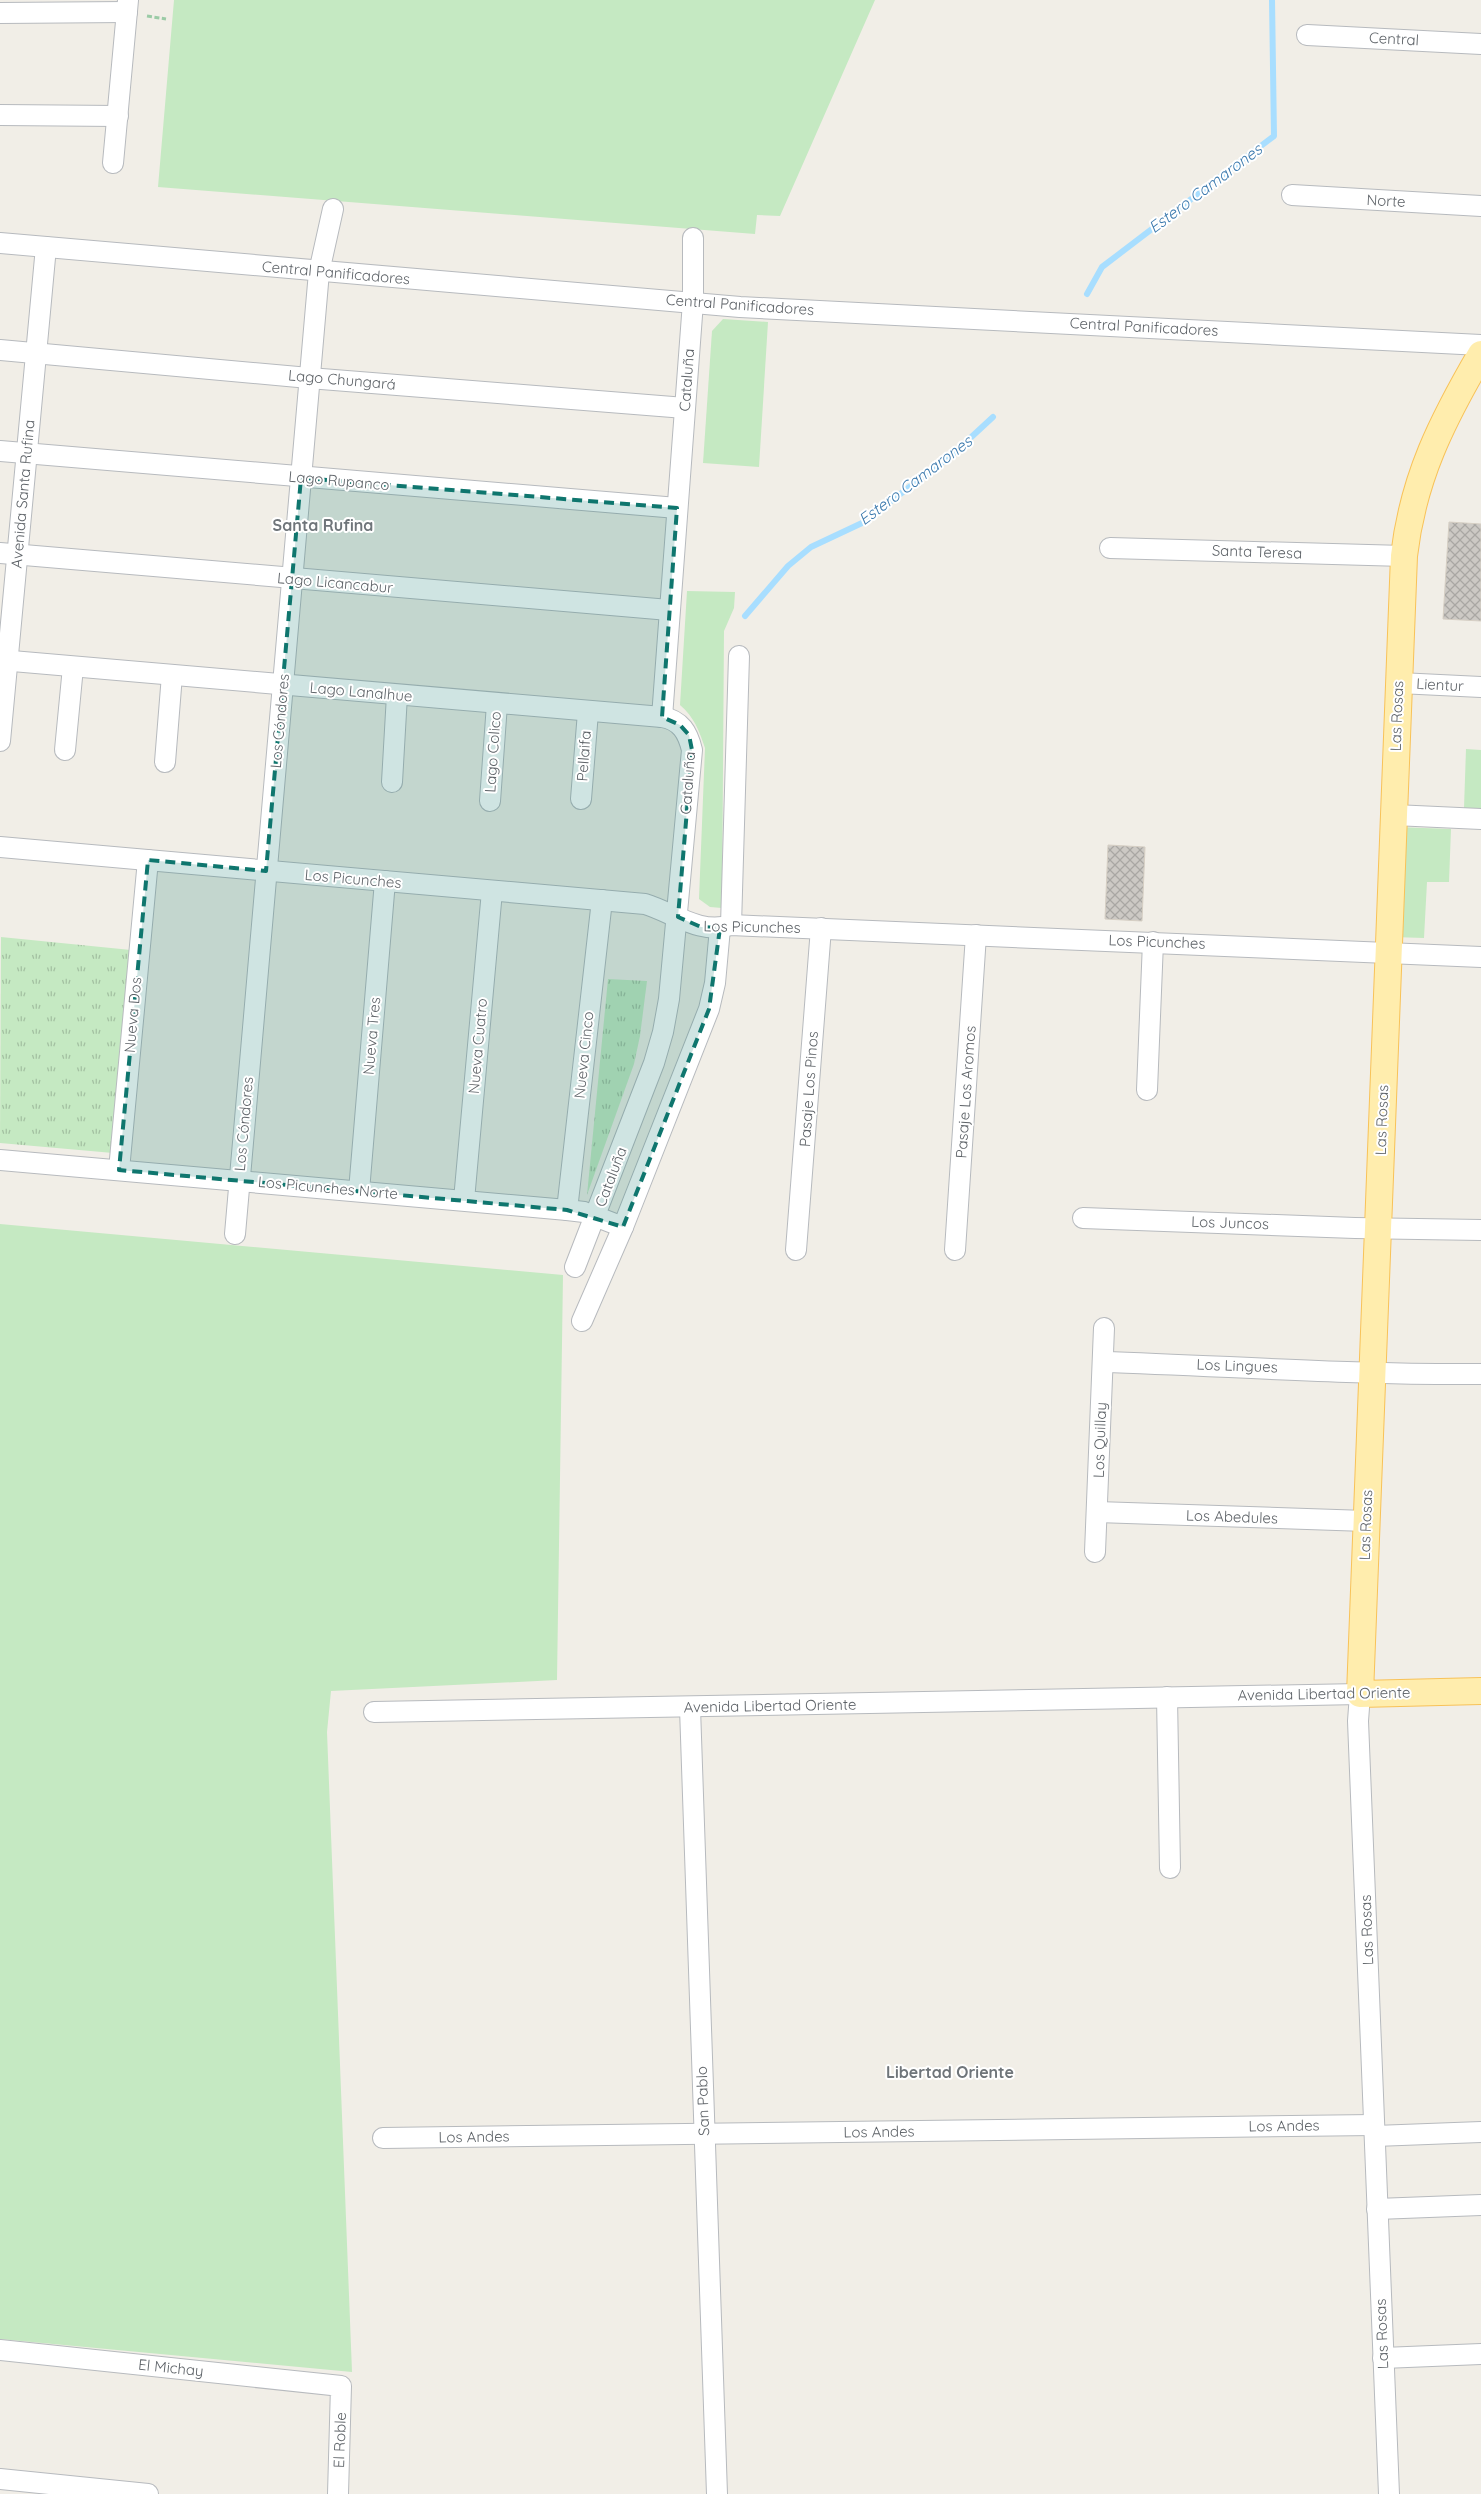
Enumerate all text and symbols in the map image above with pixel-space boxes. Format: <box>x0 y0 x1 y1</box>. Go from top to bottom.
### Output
street label: Central <box>1368 28 1420 49</box>
water label: Estero Camarones <box>1144 138 1267 237</box>
street label: Norte <box>1366 190 1406 211</box>
street label: Central Panificadores <box>261 257 411 288</box>
street label: Central Panificadores <box>665 290 815 319</box>
street label: Central Panificadores <box>1069 313 1219 340</box>
street label: Cataluña <box>675 348 698 412</box>
street label: Lago Chungará <box>287 365 397 394</box>
street label: Avenida Santa Rufina <box>7 419 38 569</box>
water label: Estero Camarones <box>854 430 977 529</box>
street label: Lago Rupanco <box>288 467 390 494</box>
district label: Santa Rufina <box>273 515 373 535</box>
street label: Santa Teresa <box>1212 540 1303 563</box>
street label: Lago Licancabur <box>276 568 394 597</box>
street label: Los Cóndores <box>266 673 293 769</box>
street label: Lientur <box>1416 674 1465 695</box>
street label: Lago Lanalhue <box>309 678 413 705</box>
street label: Las Rosas <box>1386 680 1407 752</box>
street label: Lago Colico <box>480 711 505 793</box>
street label: Pellaifa <box>572 730 595 782</box>
street label: Cataluña <box>676 751 699 815</box>
street label: Los Picunches <box>304 865 402 892</box>
street label: Los Picunches <box>703 916 801 937</box>
street label: Los Picunches <box>1108 930 1206 953</box>
street label: Nueva Dos <box>120 976 145 1054</box>
street label: Nueva Tres <box>359 996 384 1076</box>
street label: Nueva Cuatro <box>464 997 491 1095</box>
street label: Nueva Cinco <box>569 1010 598 1099</box>
street label: Pasaje Los Aromos <box>951 1025 980 1159</box>
street label: Pasaje Los Pinos <box>795 1030 822 1147</box>
street label: Los Cóndores <box>230 1076 257 1172</box>
street label: Las Rosas <box>1371 1084 1392 1156</box>
street label: Cataluña <box>590 1144 631 1210</box>
street label: Los Picunches Norte <box>257 1172 399 1203</box>
street label: Los Juncos <box>1191 1212 1269 1233</box>
street label: Los Lingues <box>1196 1355 1278 1376</box>
street label: Los Quillay <box>1089 1402 1110 1478</box>
street label: Las Rosas <box>1355 1489 1376 1561</box>
street label: Los Abedules <box>1186 1505 1278 1528</box>
street label: Avenida Libertad Oriente <box>1237 1682 1411 1705</box>
street label: Avenida Libertad Oriente <box>683 1694 857 1717</box>
street label: Las Rosas <box>1356 1894 1377 1966</box>
district label: Libertad Oriente <box>886 2062 1014 2082</box>
street label: San Pablo <box>692 2066 713 2136</box>
street label: Los Andes <box>1248 2115 1320 2136</box>
street label: Los Andes <box>843 2121 915 2142</box>
street label: Los Andes <box>438 2126 510 2147</box>
street label: Las Rosas <box>1371 2298 1392 2370</box>
street label: El Michay <box>137 2355 205 2380</box>
street label: El Roble <box>329 2412 350 2468</box>

